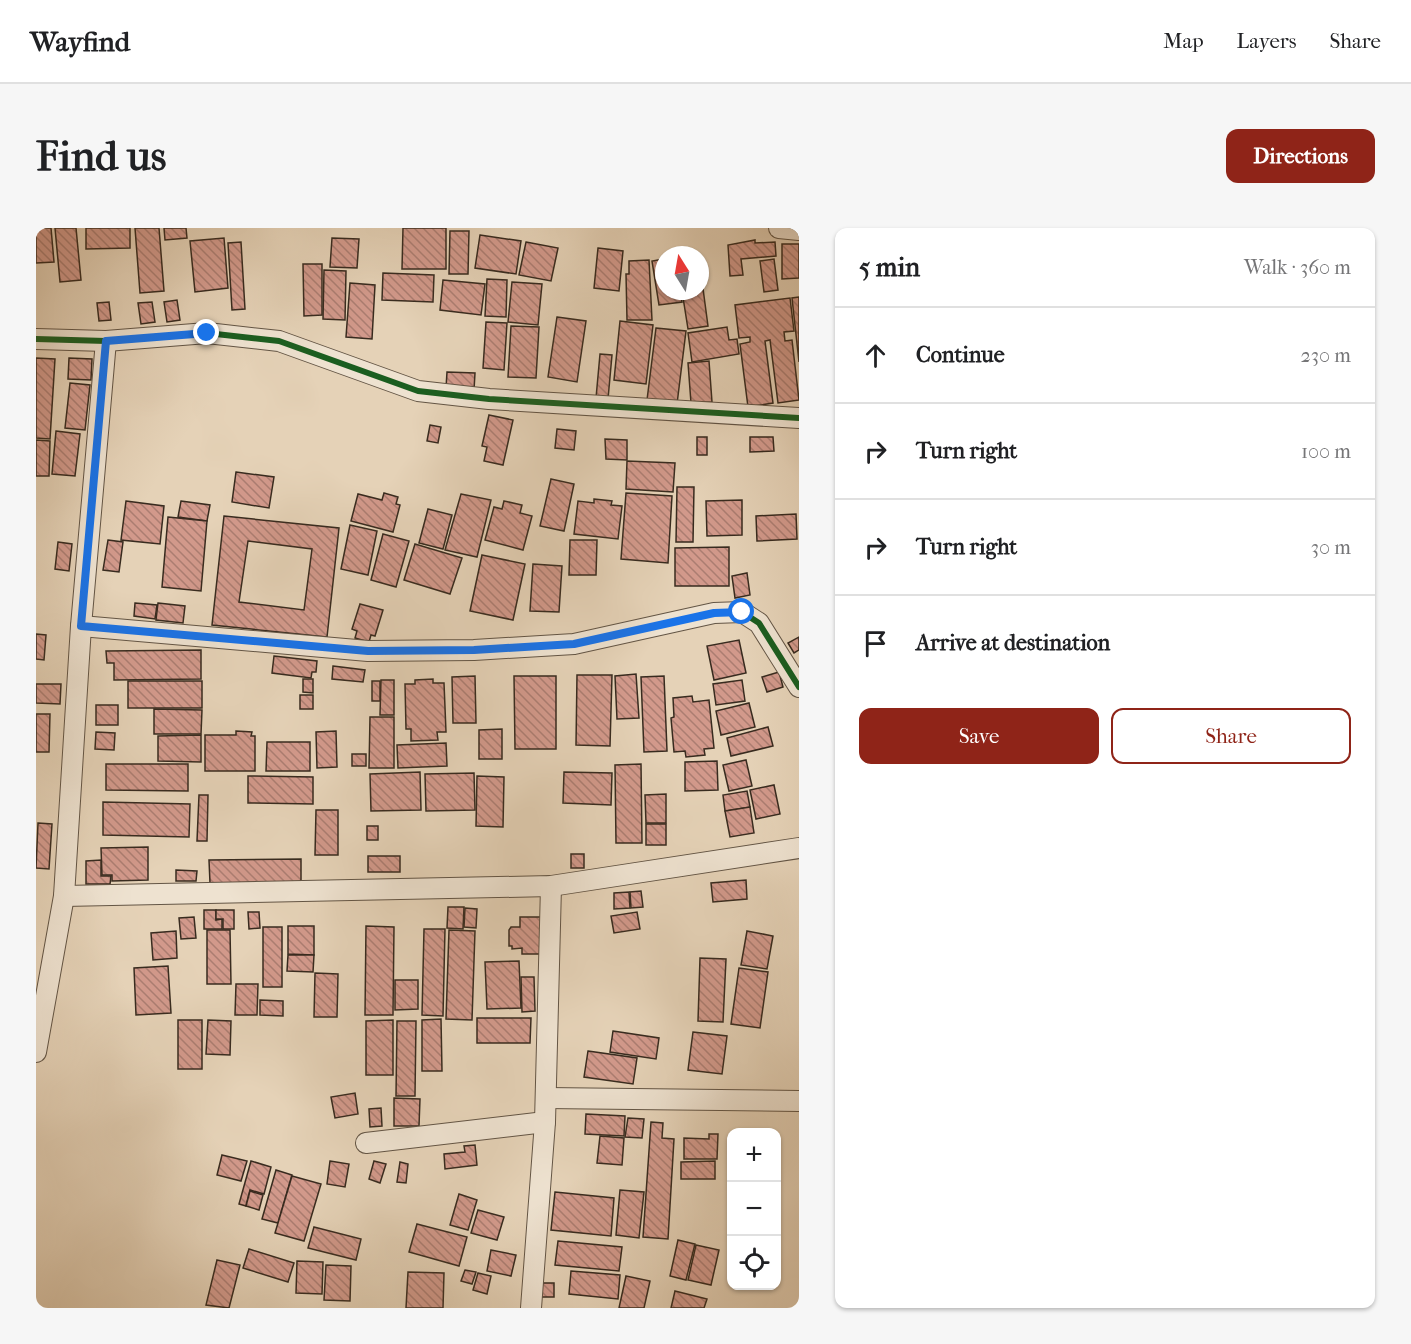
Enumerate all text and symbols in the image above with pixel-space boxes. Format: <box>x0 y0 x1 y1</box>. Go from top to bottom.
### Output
text: Wayfind <box>30 25 130 58</box>
text: Map <box>1163 29 1204 53</box>
text: Layers <box>1237 29 1296 53</box>
text: Share <box>1329 29 1381 53</box>
button: Directions <box>1226 129 1375 183</box>
text: Find us <box>36 132 166 181</box>
north arrow <box>655 246 709 300</box>
text: 5 min <box>859 252 920 283</box>
text: Walk · 360 m <box>1244 256 1351 279</box>
route end <box>193 319 219 345</box>
icon: ahead <box>859 339 892 372</box>
text: Continue <box>916 342 1005 368</box>
text: 230 m <box>1301 344 1351 367</box>
icon: right <box>859 435 892 468</box>
text: Turn right <box>916 438 1017 464</box>
text: 100 m <box>1301 440 1351 463</box>
icon: right <box>859 531 892 564</box>
text: Turn right <box>916 534 1017 560</box>
text: 30 m <box>1311 536 1351 559</box>
route start <box>728 598 754 624</box>
icon: arrive <box>859 627 892 660</box>
text: Arrive at destination <box>916 630 1110 656</box>
button: Save <box>859 708 1099 764</box>
button: Share <box>1111 708 1351 764</box>
map controls <box>727 1128 781 1290</box>
button: + <box>727 1128 781 1182</box>
button: − <box>727 1182 781 1236</box>
button: locate <box>727 1236 781 1290</box>

